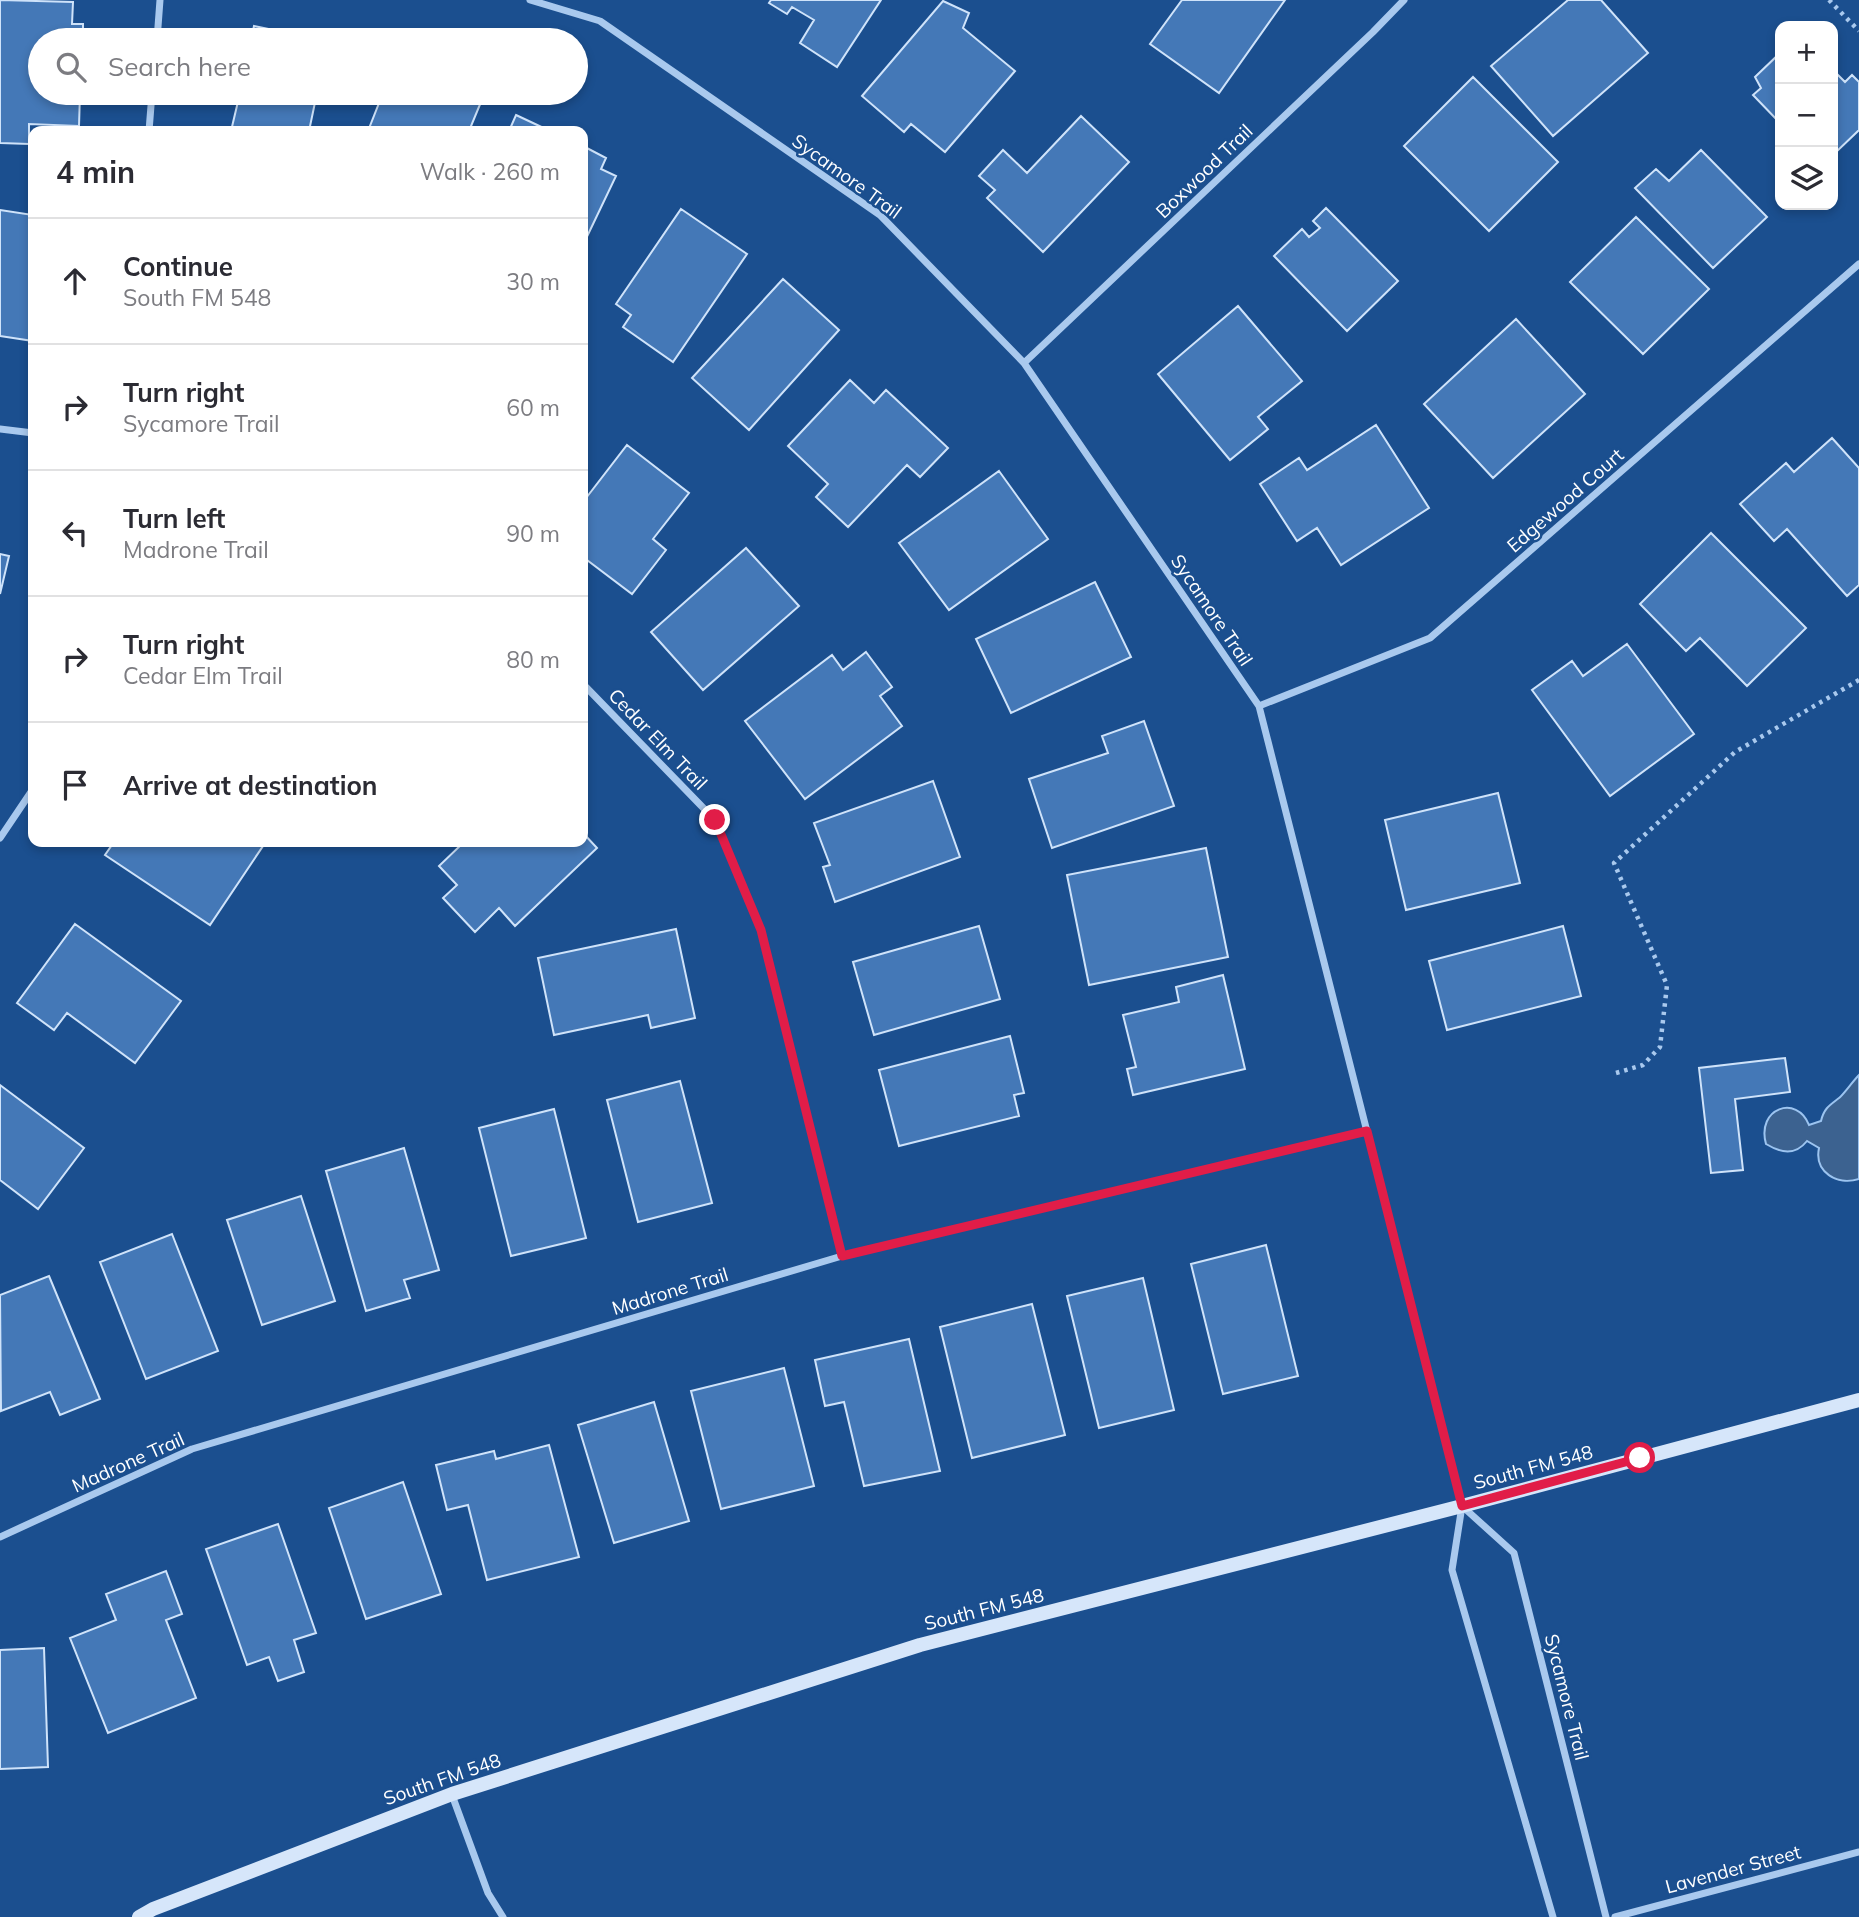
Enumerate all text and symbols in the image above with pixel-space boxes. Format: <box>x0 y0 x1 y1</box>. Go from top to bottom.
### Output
map controls <box>1775 21 1838 210</box>
button: + <box>1775 21 1838 84</box>
search box <box>28 28 588 105</box>
icon: search <box>52 48 90 86</box>
text: Search here <box>108 50 251 83</box>
button: − <box>1775 84 1838 147</box>
street label: Boxwood Trail <box>1151 119 1257 223</box>
street label: Sycamore Trail <box>788 128 906 224</box>
button: layers <box>1775 147 1838 210</box>
text: 4 min <box>56 153 135 191</box>
text: Walk · 260 m <box>420 157 560 186</box>
text: Continue <box>123 250 233 283</box>
icon: ahead <box>56 262 94 300</box>
text: 30 m <box>506 267 560 296</box>
text: South FM 548 <box>123 283 271 312</box>
text: Turn right <box>123 376 244 409</box>
icon: right <box>56 388 94 426</box>
text: 60 m <box>506 393 560 422</box>
text: Sycamore Trail <box>123 409 279 438</box>
street label: Edgewood Court <box>1502 443 1629 557</box>
text: Turn left <box>123 502 225 535</box>
icon: left <box>56 514 94 552</box>
text: 90 m <box>506 519 560 548</box>
text: Madrone Trail <box>123 535 269 564</box>
street label: Sycamore Trail <box>1166 550 1258 670</box>
text: Turn right <box>123 628 244 661</box>
icon: right <box>56 640 94 678</box>
text: 80 m <box>506 645 560 674</box>
text: Cedar Elm Trail <box>123 661 283 690</box>
street label: Cedar Elm Trail <box>604 683 712 795</box>
icon: arrive <box>56 766 94 804</box>
text: Arrive at destination <box>123 769 378 802</box>
route end <box>699 804 730 835</box>
street label: Madrone Trail <box>609 1262 731 1320</box>
street label: Madrone Trail <box>68 1427 188 1497</box>
street label: South FM 548 <box>1471 1440 1595 1494</box>
route start <box>1624 1442 1655 1473</box>
street label: South FM 548 <box>922 1583 1046 1635</box>
street label: Sycamore Trail <box>1540 1631 1594 1763</box>
street label: South FM 548 <box>380 1748 504 1810</box>
street label: Lavender Street <box>1663 1839 1804 1899</box>

